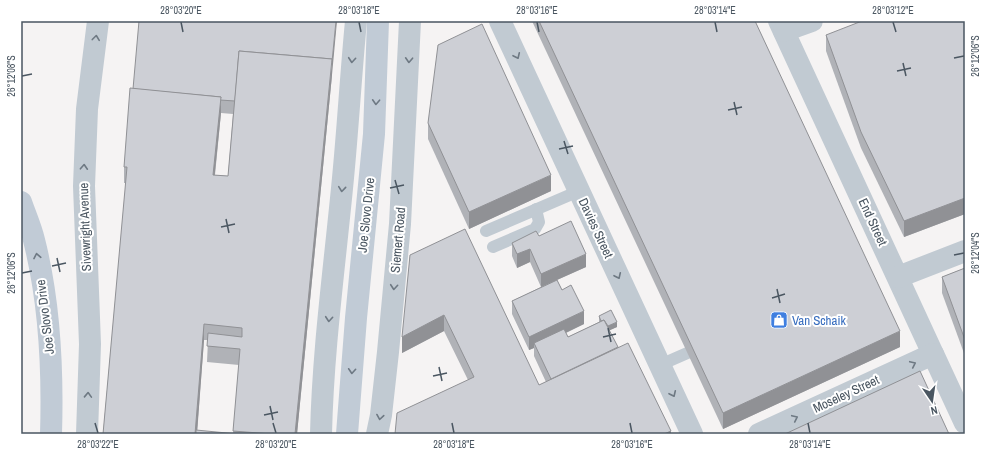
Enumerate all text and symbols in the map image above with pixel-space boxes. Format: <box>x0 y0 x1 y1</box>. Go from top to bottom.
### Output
text: 28°03'20"E <box>160 4 202 17</box>
text: 28°03'18"E <box>338 4 380 17</box>
text: 28°03'16"E <box>516 4 558 17</box>
text: 28°03'14"E <box>694 4 736 17</box>
text: 28°03'12"E <box>872 4 914 17</box>
one-way arrow <box>91 35 100 41</box>
text: 26°12'06"S <box>969 35 982 77</box>
one-way arrow <box>512 52 520 60</box>
text: 26°12'08"S <box>5 55 18 97</box>
one-way arrow <box>348 57 357 63</box>
one-way arrow <box>404 57 413 63</box>
one-way arrow <box>371 99 380 105</box>
one-way arrow <box>80 164 89 170</box>
street label: Joe Slovo Drive <box>354 177 378 253</box>
street label: Sivewright Avenue <box>75 182 95 272</box>
one-way arrow <box>337 186 346 192</box>
street label: Davies Street <box>575 195 617 261</box>
street label: End Street <box>855 196 891 248</box>
street label: Siemert Road <box>387 206 409 274</box>
text: 26°12'04"S <box>969 232 982 274</box>
text: 26°12'06"S <box>5 252 18 294</box>
one-way arrow <box>34 253 42 259</box>
one-way arrow <box>614 272 622 279</box>
street label: Joe Slovo Drive <box>32 279 58 355</box>
one-way arrow <box>390 284 399 290</box>
shop icon: Van Schaik <box>769 310 789 330</box>
place label: Van Schaik <box>792 312 846 329</box>
one-way arrow <box>324 316 333 322</box>
one-way arrow <box>909 360 916 368</box>
one-way arrow <box>348 368 357 374</box>
street label: Moseley Street <box>810 371 882 417</box>
north arrow <box>912 381 952 421</box>
one-way arrow <box>668 390 676 397</box>
one-way arrow <box>84 392 93 398</box>
text: N <box>930 403 939 418</box>
one-way arrow <box>376 414 385 420</box>
one-way arrow <box>790 415 798 423</box>
text: 28°03'22"E <box>77 438 119 451</box>
text: 28°03'20"E <box>255 438 297 451</box>
text: 28°03'18"E <box>433 438 475 451</box>
text: 28°03'16"E <box>611 438 653 451</box>
text: 28°03'14"E <box>789 438 831 451</box>

